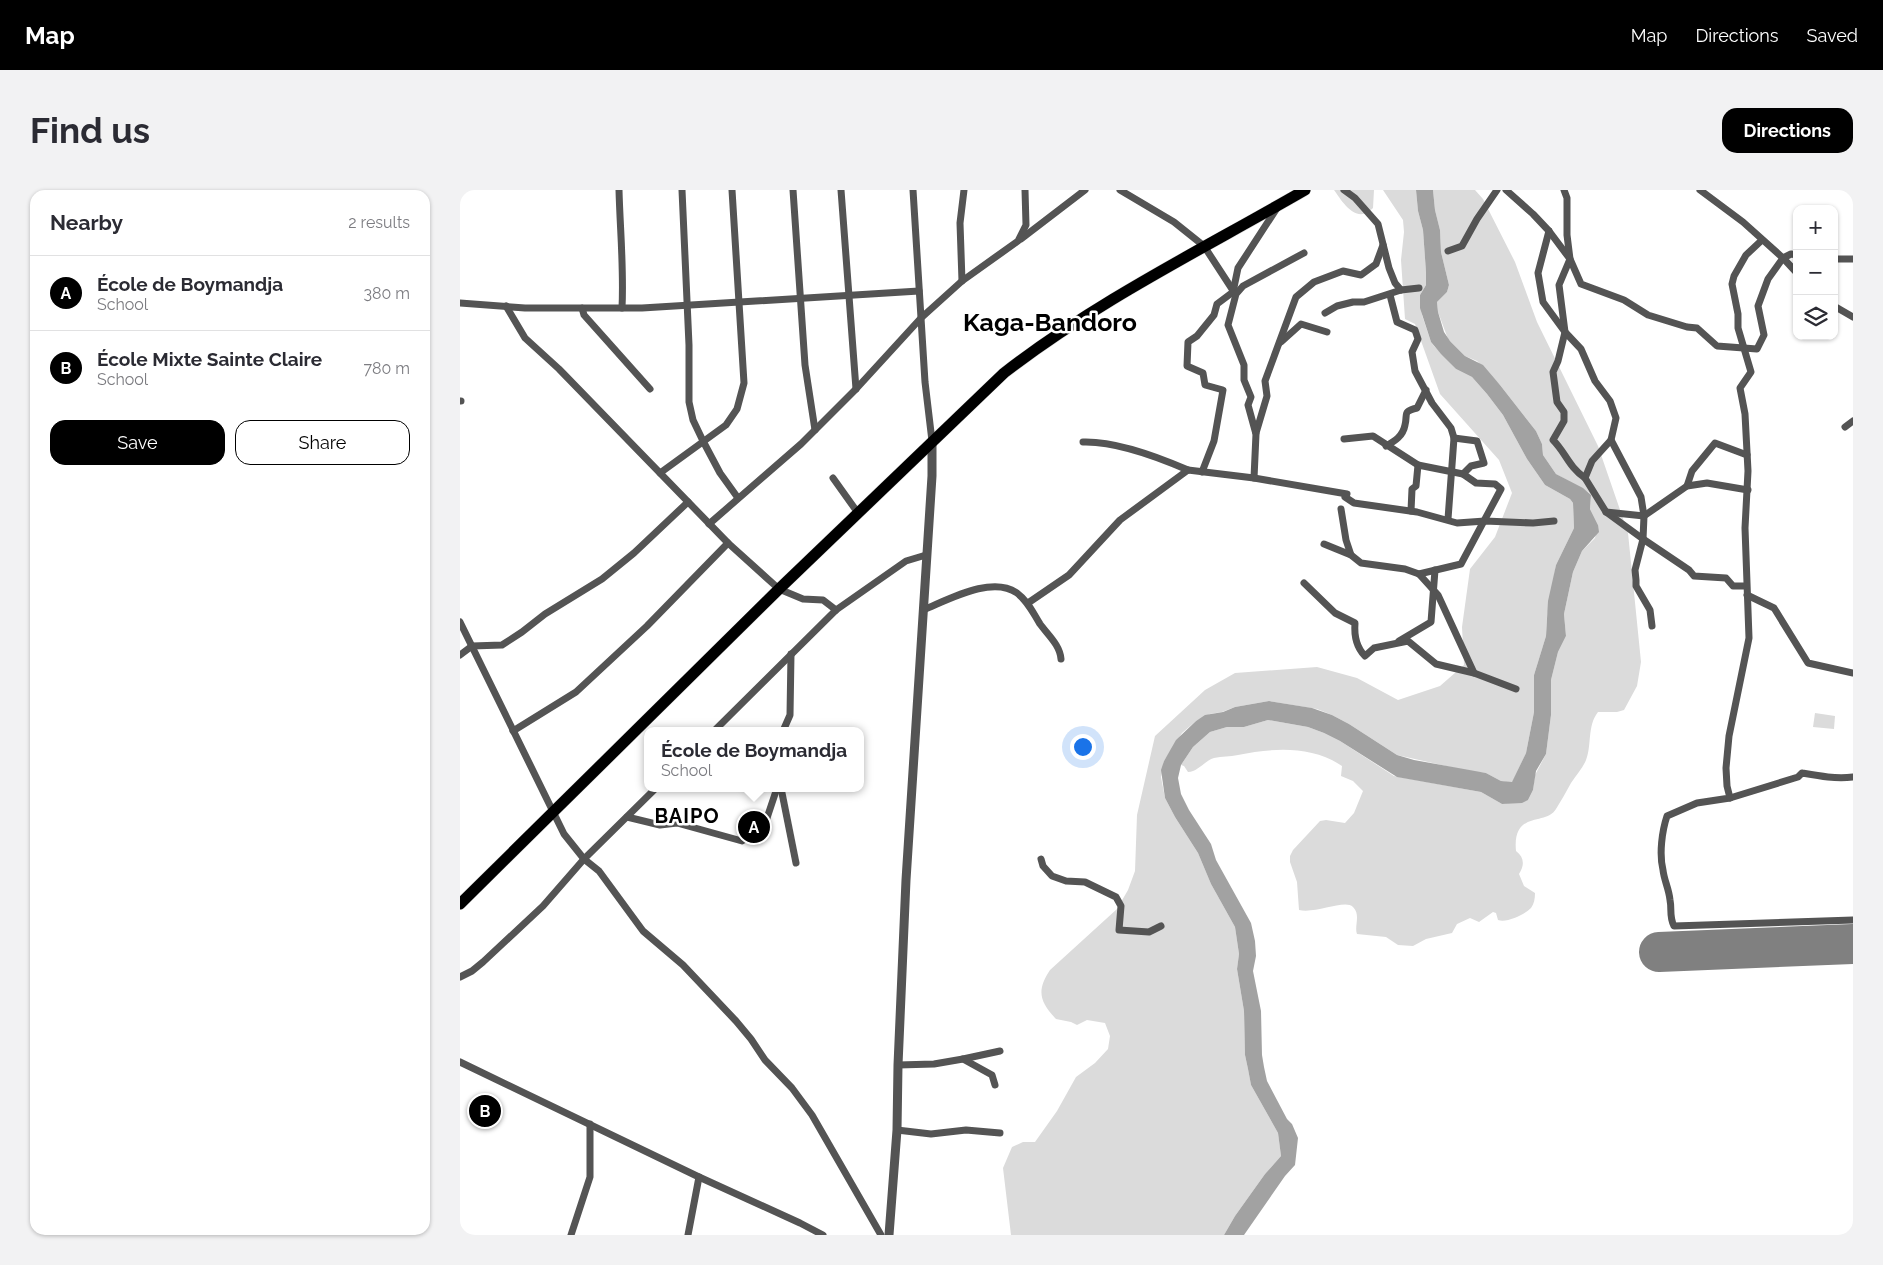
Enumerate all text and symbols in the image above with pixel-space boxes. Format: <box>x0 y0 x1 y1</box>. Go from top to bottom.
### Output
text: Map <box>25 21 75 50</box>
text: Map <box>1631 25 1667 46</box>
text: Directions <box>1695 25 1779 46</box>
text: Saved <box>1807 25 1858 46</box>
button: Directions <box>1722 108 1853 153</box>
text: Find us <box>30 110 150 151</box>
map controls <box>1793 205 1838 340</box>
button: + <box>1793 205 1838 250</box>
text: Nearby <box>50 210 123 235</box>
text: 2 results <box>348 213 410 232</box>
button: − <box>1793 250 1838 295</box>
text: École de Boymandja <box>97 273 283 295</box>
text: A <box>61 284 71 303</box>
text: 380 m <box>363 284 410 303</box>
text: School <box>97 295 148 314</box>
button: layers <box>1793 295 1838 340</box>
district label: Kaga-Bandoro <box>963 307 1137 337</box>
text: École Mixte Sainte Claire <box>97 348 322 370</box>
text: B <box>61 359 71 378</box>
text: 780 m <box>363 359 410 378</box>
text: School <box>97 370 148 389</box>
button: Save <box>50 420 225 465</box>
button: Share <box>235 420 410 465</box>
popup <box>644 727 864 792</box>
your location <box>1070 734 1096 760</box>
text: École de Boymandja <box>661 739 847 761</box>
text: School <box>661 761 712 780</box>
district label: BAIPO <box>654 804 720 828</box>
pin: A <box>738 808 770 846</box>
pin: B <box>469 1092 501 1130</box>

